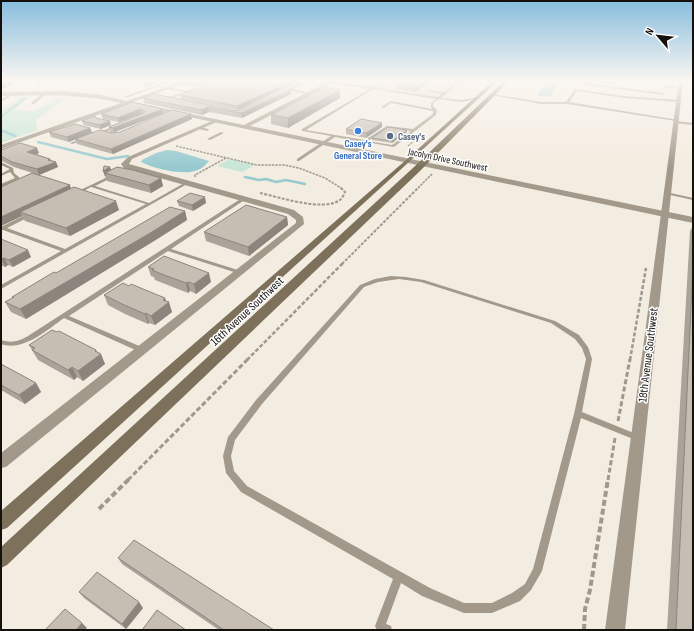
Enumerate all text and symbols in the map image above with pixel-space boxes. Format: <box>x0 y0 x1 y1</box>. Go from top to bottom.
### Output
north arrow <box>638 16 678 56</box>
text: N <box>642 26 657 37</box>
marker: Casey's General Store <box>353 126 363 136</box>
marker: Casey's <box>385 131 395 141</box>
place label: Casey's <box>398 131 425 143</box>
place label: Casey's General Store <box>334 138 382 162</box>
street label: Jacolyn Drive Southwest <box>406 145 489 174</box>
street label: 16th Avenue Southwest <box>208 273 287 349</box>
street label: 18th Avenue Southwest <box>635 307 662 403</box>

